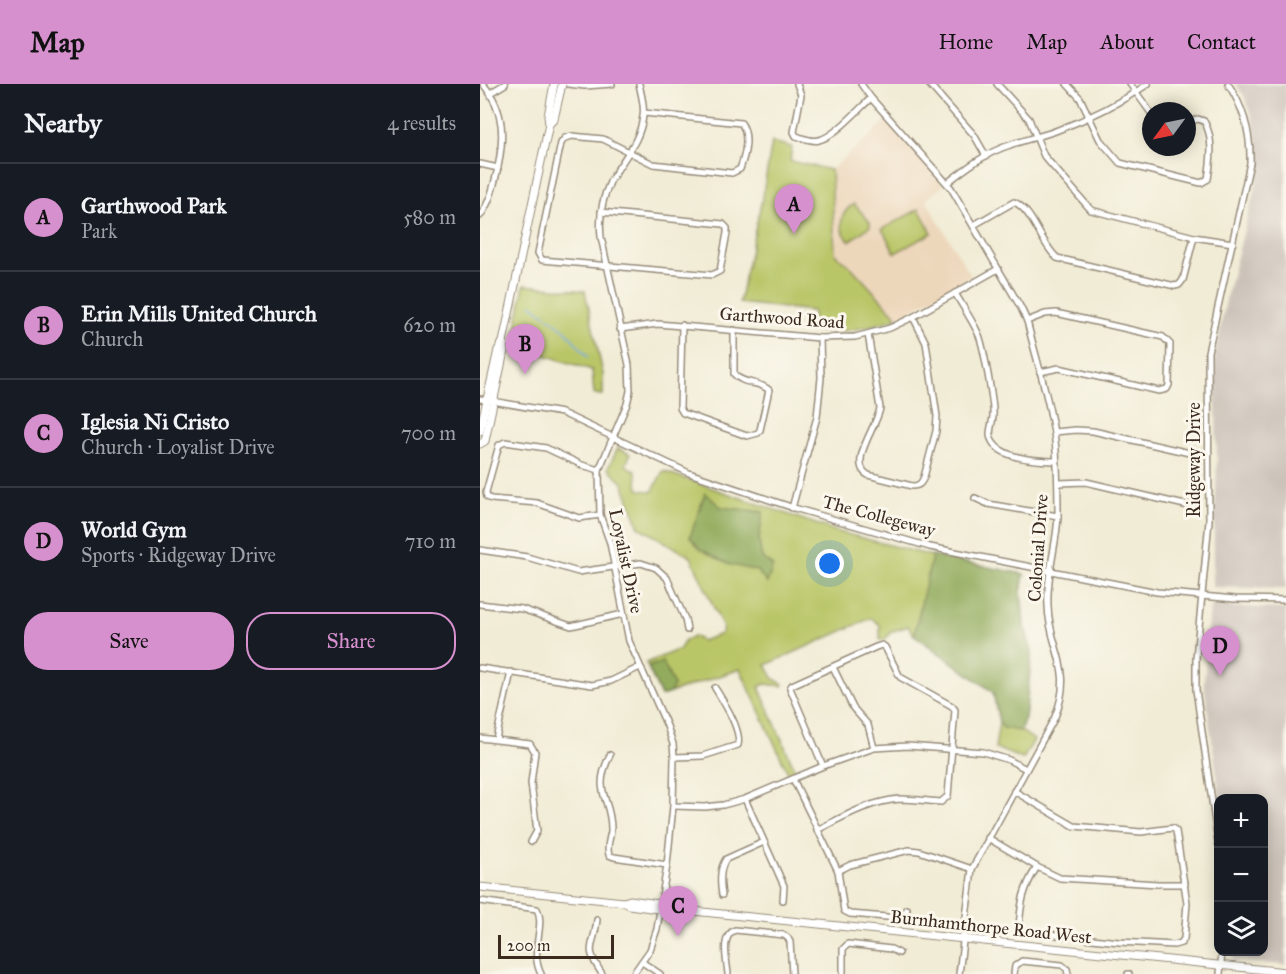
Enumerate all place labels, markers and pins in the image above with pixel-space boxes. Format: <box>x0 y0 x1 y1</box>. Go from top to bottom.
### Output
pin: A <box>774 184 814 234</box>
pin: B <box>506 324 544 374</box>
pin: D <box>1200 626 1240 676</box>
pin: C <box>658 886 698 936</box>

